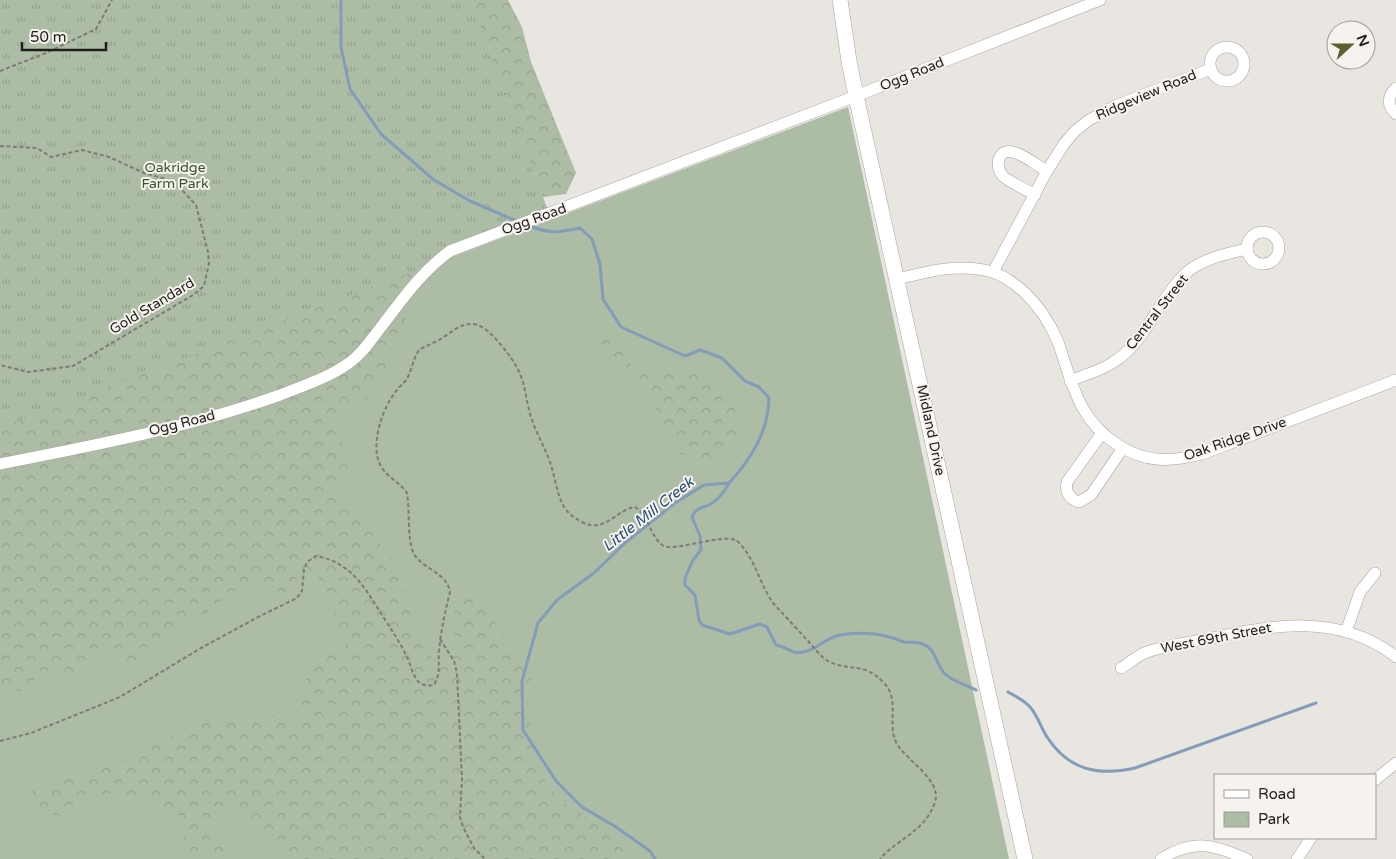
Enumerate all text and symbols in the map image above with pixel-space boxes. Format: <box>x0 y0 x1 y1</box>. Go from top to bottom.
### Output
scale bar <box>22 20 106 52</box>
north arrow <box>1326 20 1376 70</box>
text: 50 m <box>30 28 67 46</box>
text: N <box>1353 32 1373 49</box>
street label: Ogg Road <box>877 53 947 95</box>
street label: Ridgeview Road <box>1093 66 1199 124</box>
park label: Oakridge Farm Park <box>141 159 209 192</box>
street label: Ogg Road <box>499 199 569 239</box>
street label: Central Street <box>1122 270 1192 353</box>
street label: Gold Standard <box>107 274 197 338</box>
street label: Midland Drive <box>913 383 949 477</box>
street label: Ogg Road <box>147 407 217 439</box>
street label: Oak Ridge Drive <box>1181 413 1289 465</box>
water label: Little Mill Creek <box>599 472 698 555</box>
street label: West 69th Street <box>1159 619 1273 657</box>
legend <box>1214 774 1376 839</box>
text: Road <box>1258 785 1296 803</box>
text: Park <box>1258 810 1290 828</box>

